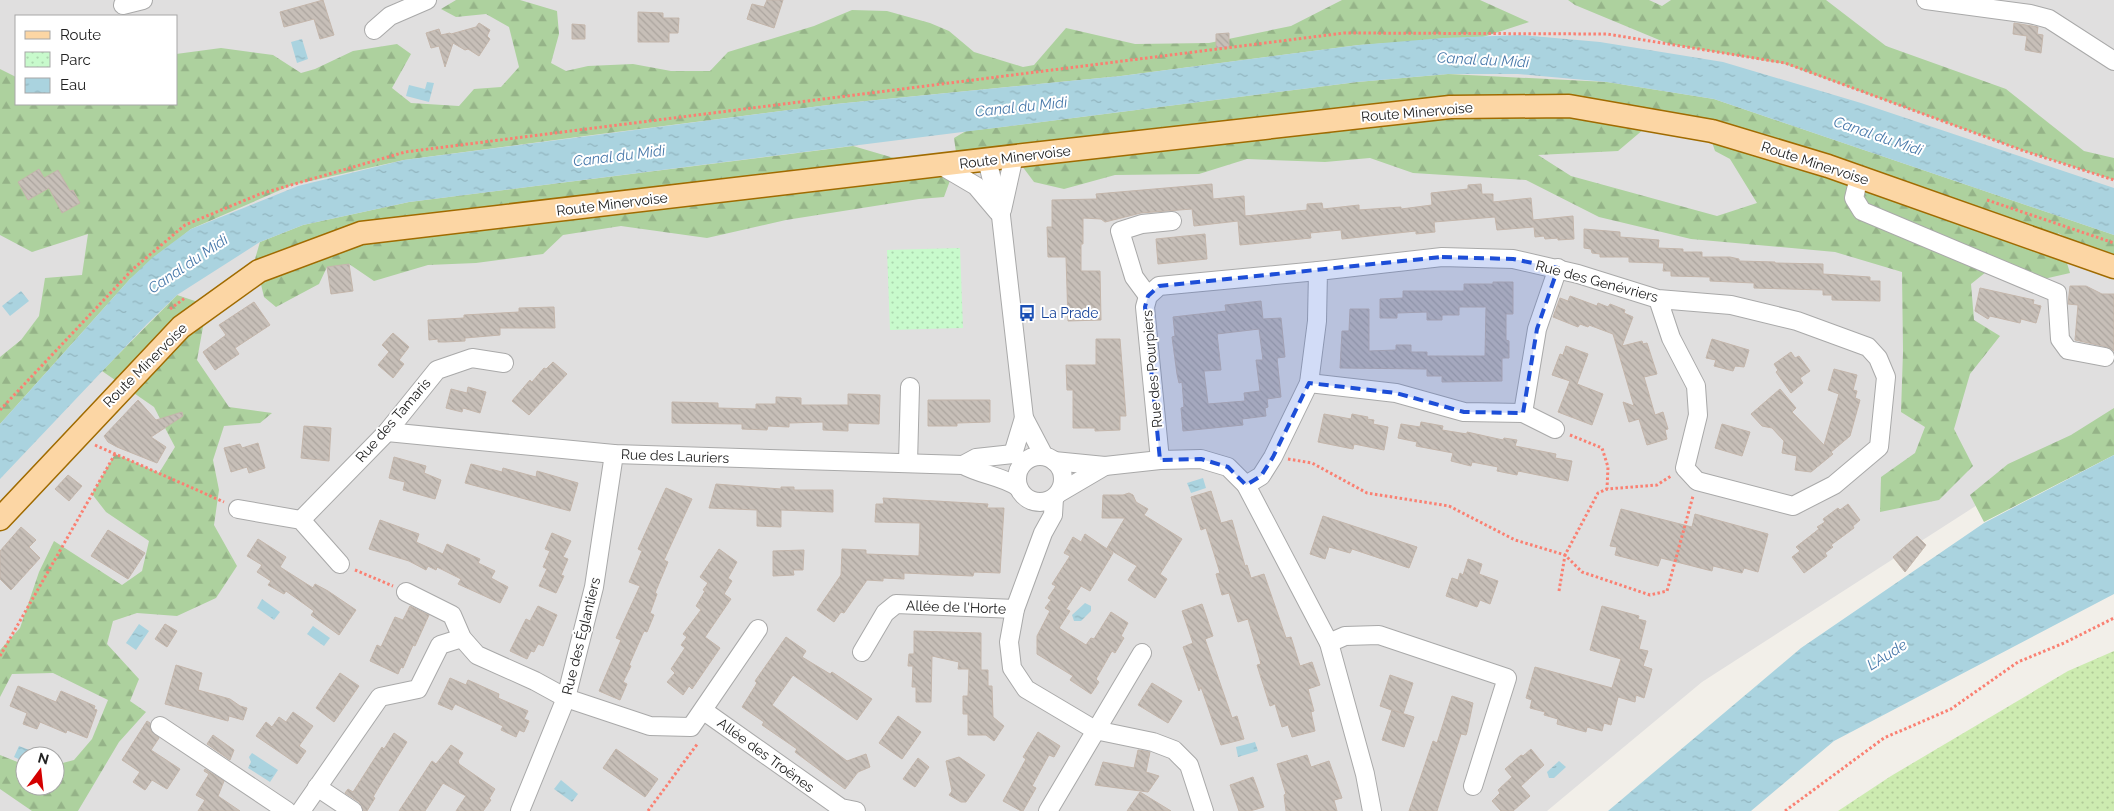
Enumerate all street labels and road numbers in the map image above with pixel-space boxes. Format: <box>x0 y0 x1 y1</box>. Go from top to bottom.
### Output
street label: Route Minervoise <box>1360 99 1474 125</box>
street label: Route Minervoise <box>1759 138 1871 188</box>
street label: Route Minervoise <box>958 142 1072 172</box>
street label: Route Minervoise <box>555 189 669 219</box>
street label: Rue des Genévriers <box>1534 257 1660 305</box>
street label: Rue des Pourpiers <box>1139 309 1165 429</box>
street label: Route Minervoise <box>100 320 190 410</box>
street label: Rue des Tamaris <box>352 375 434 465</box>
street label: Rue des Lauriers <box>621 446 730 466</box>
street label: Rue des Églantiers <box>558 575 603 696</box>
street label: Allée de l'Horte <box>906 597 1006 617</box>
street label: Allée des Troënes <box>715 715 818 796</box>

